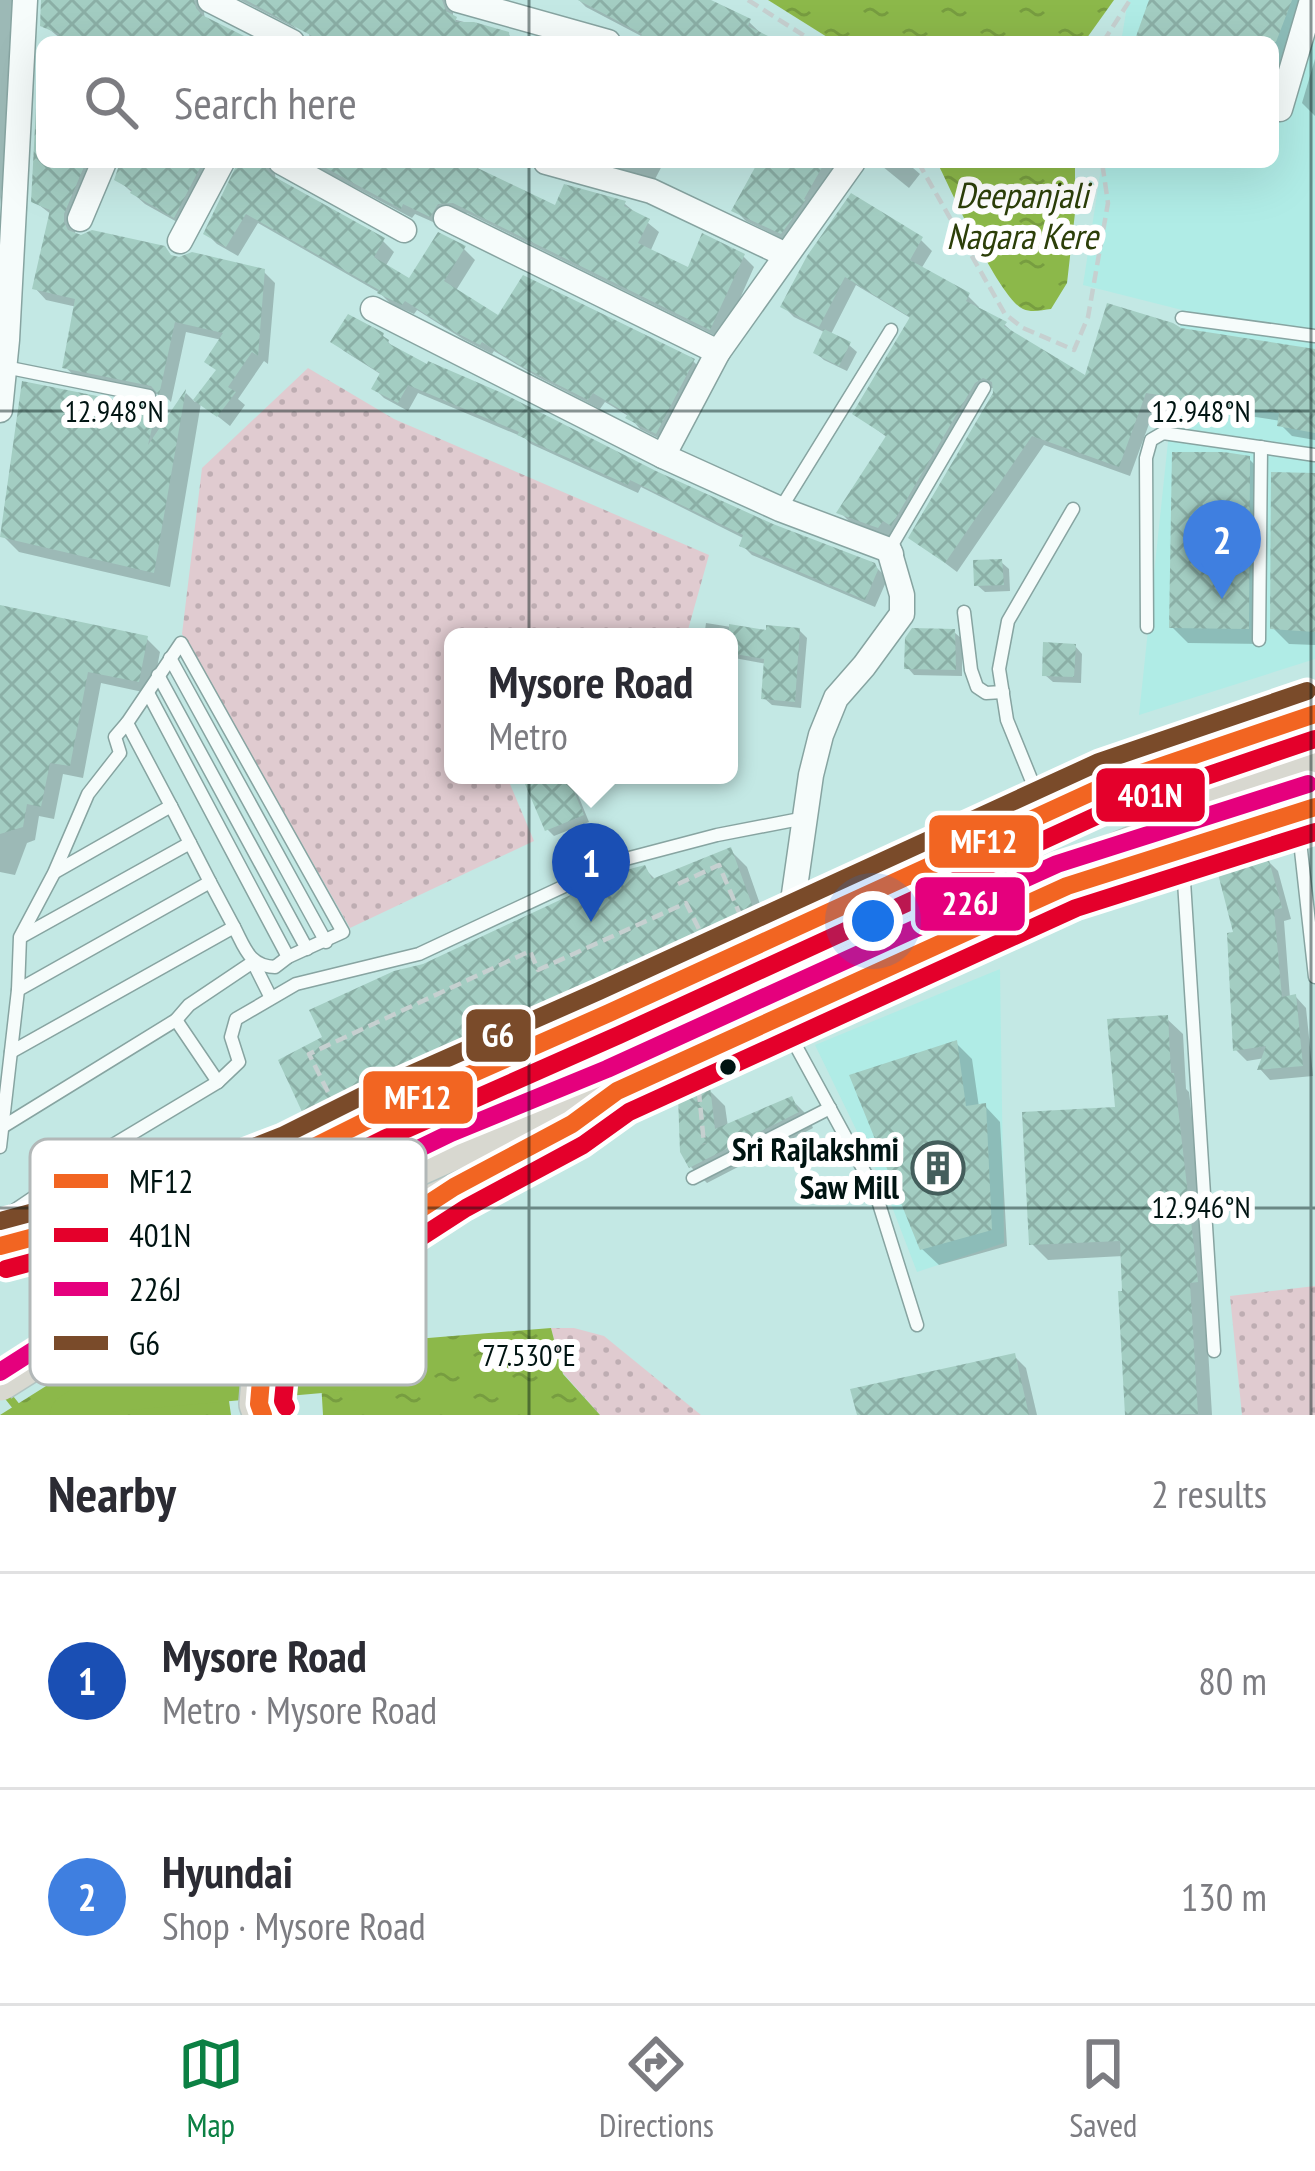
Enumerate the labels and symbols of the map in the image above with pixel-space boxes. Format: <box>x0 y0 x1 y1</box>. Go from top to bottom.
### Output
water label: Deepanjali Nagara Kere <box>946 171 1100 259</box>
text: 12.948°N <box>64 391 164 430</box>
text: 12.948°N <box>1151 391 1251 430</box>
pin: 2 <box>1183 500 1261 599</box>
line badge: 401N <box>1094 766 1207 824</box>
text: 401N <box>1117 773 1183 816</box>
line badge: MF12 <box>927 813 1041 870</box>
text: MF12 <box>950 819 1018 862</box>
pin: 1 <box>552 823 630 922</box>
line badge: 226J <box>913 875 1027 933</box>
text: 226J <box>942 881 998 924</box>
your location <box>843 891 903 951</box>
line badge: G6 <box>464 1007 533 1064</box>
text: G6 <box>482 1013 514 1056</box>
unlabelled marker <box>717 1056 739 1078</box>
line badge: MF12 <box>361 1069 475 1126</box>
text: MF12 <box>384 1075 452 1118</box>
place label: Sri Rajlakshmi Saw Mill <box>732 1127 900 1208</box>
legend <box>30 1139 426 1385</box>
building icon: Sri Rajlakshmi Saw Mill <box>910 1140 966 1196</box>
text: MF12 <box>129 1159 193 1202</box>
text: 12.946°N <box>1151 1187 1251 1226</box>
text: 401N <box>129 1213 191 1256</box>
text: 226J <box>129 1267 182 1310</box>
text: G6 <box>129 1321 160 1364</box>
text: 77.530°E <box>482 1335 576 1374</box>

